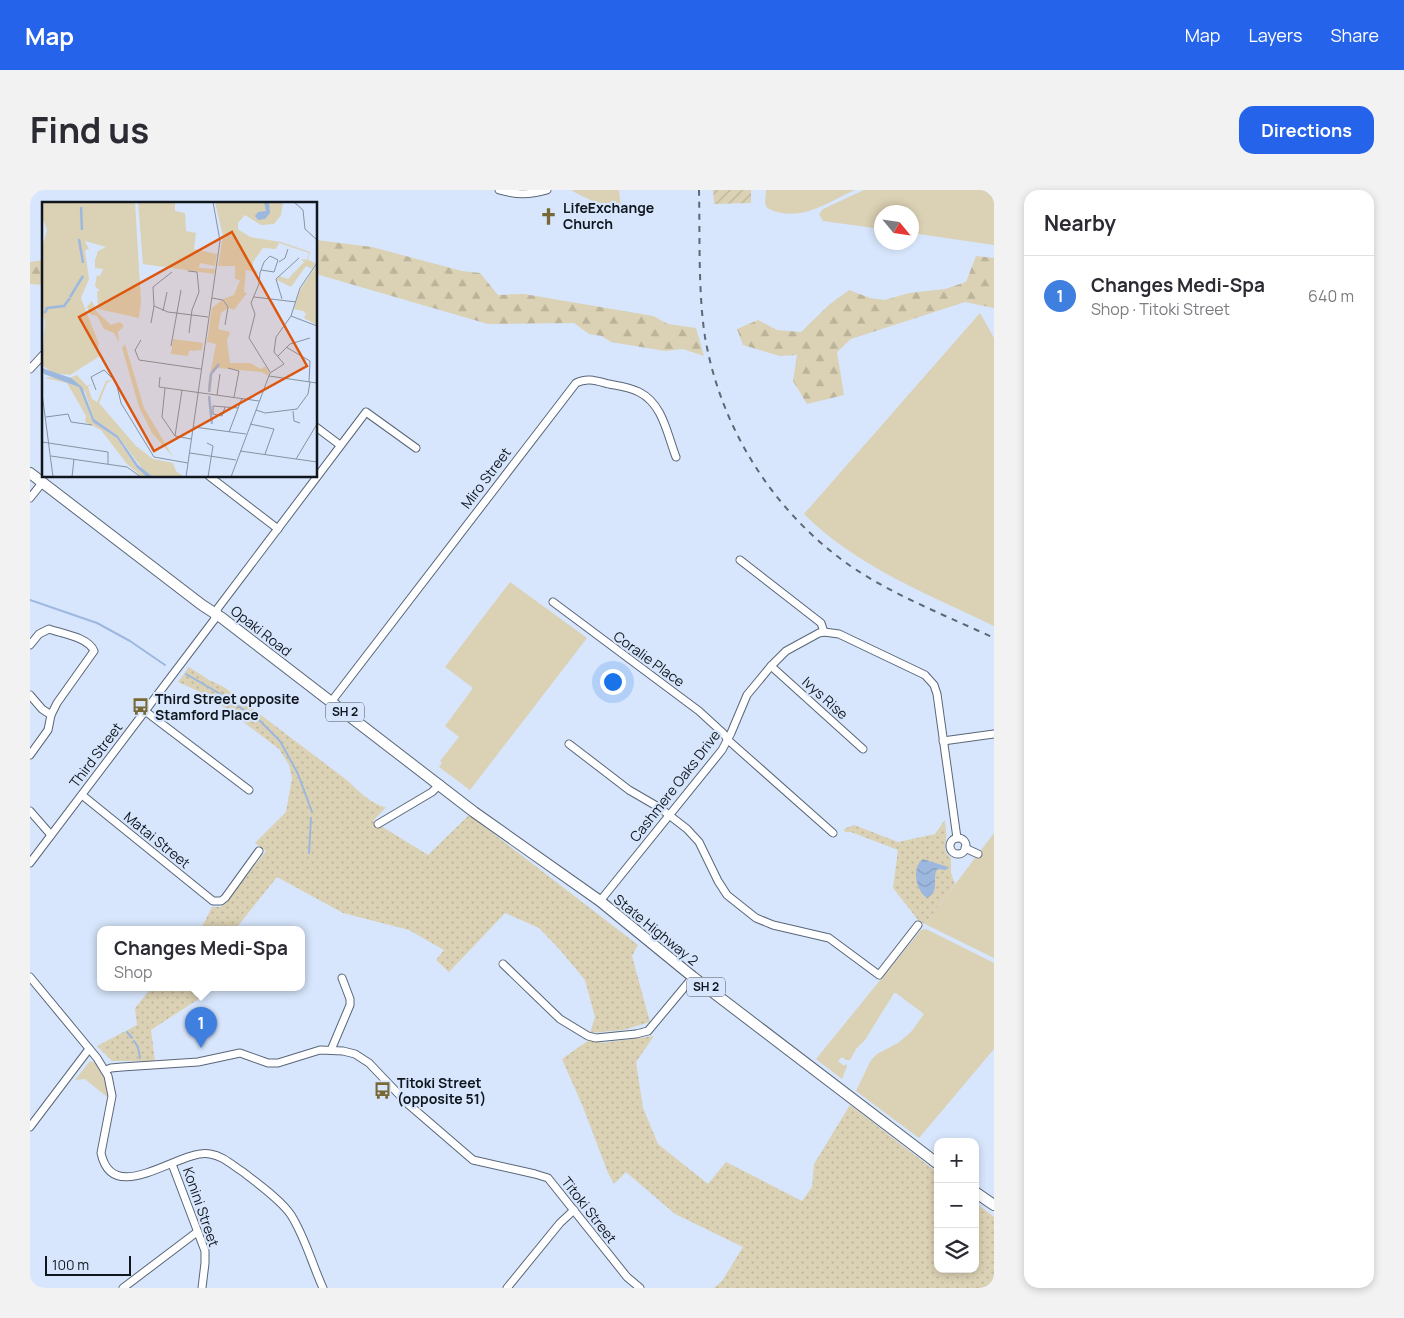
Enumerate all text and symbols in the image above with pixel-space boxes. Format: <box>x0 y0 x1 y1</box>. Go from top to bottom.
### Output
text: Map <box>25 19 74 52</box>
text: Map <box>1185 23 1220 47</box>
text: Layers <box>1248 23 1302 47</box>
text: Share <box>1330 23 1379 47</box>
text: Find us <box>30 106 149 154</box>
button: Directions <box>1239 106 1374 154</box>
place label: LifeExchange Church <box>563 198 654 233</box>
inset map <box>42 202 318 478</box>
north arrow <box>874 205 919 250</box>
church icon: LifeExchange Church <box>539 206 559 226</box>
text: Nearby <box>1044 209 1116 237</box>
text: Changes Medi-Spa <box>1091 272 1265 298</box>
text: 1 <box>1056 285 1064 307</box>
text: 640 m <box>1308 285 1354 307</box>
text: Shop · Titoki Street <box>1091 298 1230 320</box>
street label: Miro Street <box>456 443 515 512</box>
street label: Opaki Road <box>227 601 296 660</box>
street label: Coralie Place <box>610 626 689 691</box>
your location <box>600 669 626 695</box>
street label: Ivys Rise <box>798 672 852 723</box>
place label: Third Street opposite Stamford Place <box>155 689 299 724</box>
bus stop icon: Third Street opposite Stamford Place <box>131 697 151 717</box>
road number: SH 2 <box>326 702 364 722</box>
street label: Third Street <box>65 718 127 791</box>
street label: Cashmere Oaks Drive <box>625 726 724 846</box>
street label: Matai Street <box>120 807 195 872</box>
street label: State Highway 2 <box>610 890 703 970</box>
popup <box>97 926 305 991</box>
text: Changes Medi-Spa <box>114 935 288 961</box>
text: Shop <box>114 961 152 983</box>
road number: SH 2 <box>687 978 725 996</box>
pin: 1 <box>185 1007 217 1048</box>
place label: Titoki Street (opposite 51) <box>397 1073 486 1108</box>
bus stop icon: Titoki Street (opposite 51) <box>373 1081 393 1101</box>
map controls <box>934 1138 979 1273</box>
button: + <box>934 1138 979 1183</box>
street label: Konini Street <box>179 1164 224 1250</box>
street label: Titoki Street <box>557 1173 622 1247</box>
button: − <box>934 1183 979 1228</box>
button: layers <box>934 1228 979 1273</box>
scale bar <box>45 1253 131 1276</box>
text: 100 m <box>52 1255 89 1274</box>

